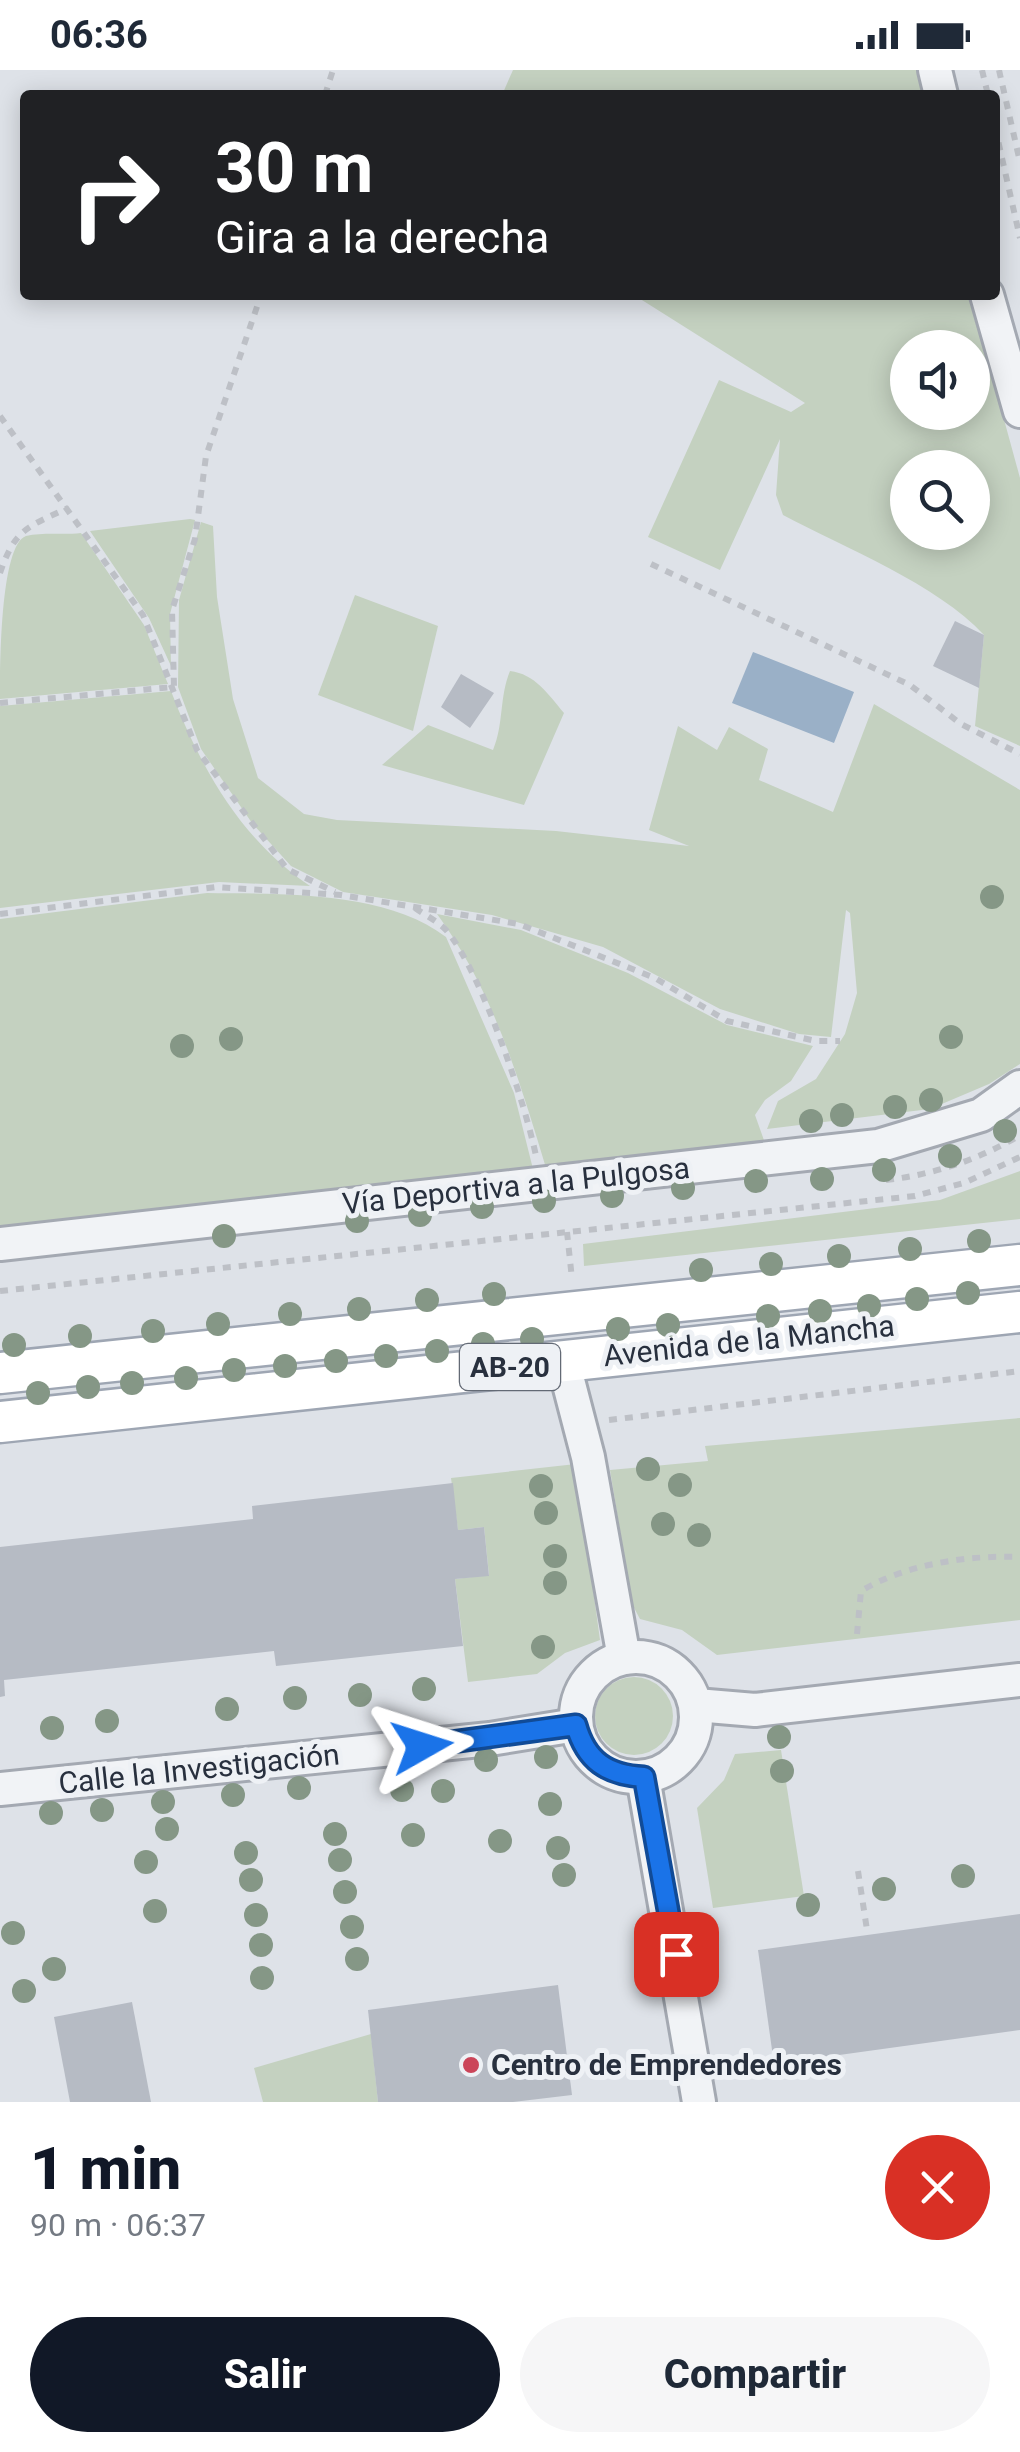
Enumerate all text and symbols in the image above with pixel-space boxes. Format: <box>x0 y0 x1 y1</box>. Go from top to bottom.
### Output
text: 06:36 <box>50 13 148 57</box>
text: 30 m <box>215 127 373 209</box>
icon: right <box>50 130 180 260</box>
text: Gira a la derecha <box>215 211 550 264</box>
map controls <box>890 330 990 550</box>
button: sound <box>890 330 990 430</box>
button: search <box>890 450 990 550</box>
street label: Vía Deportiva a la Pulgosa <box>340 1150 691 1221</box>
street label: Avenida de la Mancha <box>602 1308 896 1373</box>
road number: AB-20 <box>460 1344 560 1390</box>
position arrow <box>370 1694 474 1798</box>
street label: Calle la Investigación <box>57 1736 341 1801</box>
pin <box>634 1912 719 1997</box>
icon: arrive <box>649 1927 704 1982</box>
place label: Centro de Emprendedores <box>491 2047 842 2082</box>
marker: Centro de Emprendedores <box>460 2054 482 2076</box>
text: 1 min <box>30 2133 181 2204</box>
button: close <box>885 2135 990 2240</box>
text: 90 m · 06:37 <box>30 2206 206 2244</box>
button: Salir <box>30 2317 500 2432</box>
button: Compartir <box>520 2317 990 2432</box>

